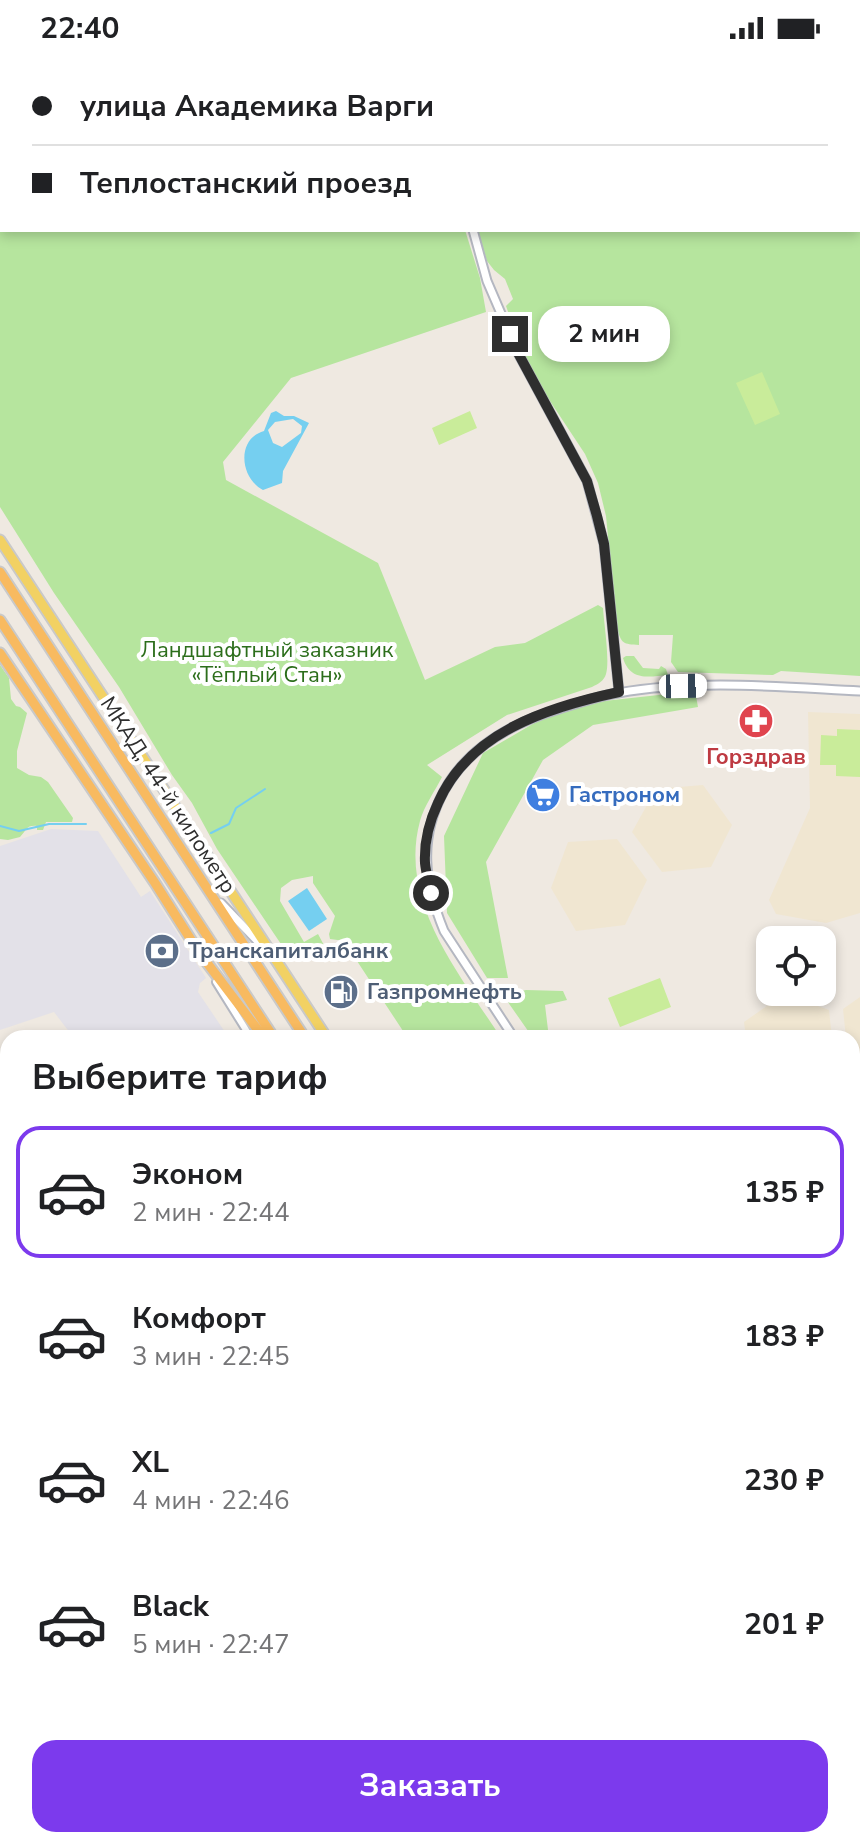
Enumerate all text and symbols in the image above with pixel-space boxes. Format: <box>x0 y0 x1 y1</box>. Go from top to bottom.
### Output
text: 22:40 <box>40 8 119 49</box>
text: улица Академика Варги <box>80 86 434 127</box>
text: Теплостанский проезд <box>80 163 412 204</box>
callout: 2 мин <box>538 306 670 362</box>
route end <box>492 316 528 352</box>
text: 2 мин <box>568 316 640 351</box>
park label: Ландшафтный заказник «Тёплый Стан» <box>141 635 394 690</box>
car <box>659 674 707 698</box>
street label: МКАД, 44-й километр <box>93 691 243 899</box>
pharmacy icon: Горздрав <box>737 702 775 740</box>
place label: Горздрав <box>706 742 806 772</box>
supermarket icon: Гастроном <box>524 776 562 814</box>
place label: Гастроном <box>569 780 680 810</box>
route start <box>413 875 449 911</box>
map controls <box>756 926 836 1006</box>
button: locate <box>756 926 836 1006</box>
bank icon: Транскапиталбанк <box>143 932 181 970</box>
place label: Транскапиталбанк <box>188 936 389 966</box>
fuel station icon: Газпромнефть <box>322 973 360 1011</box>
place label: Газпромнефть <box>367 977 522 1007</box>
text: Выберите тариф <box>32 1053 328 1102</box>
text: Эконом <box>132 1154 243 1195</box>
icon: car <box>36 1156 108 1228</box>
text: 135 ₽ <box>744 1172 824 1213</box>
text: 2 мин · 22:44 <box>132 1195 289 1230</box>
text: Комфорт <box>132 1298 266 1339</box>
icon: car <box>36 1300 108 1372</box>
text: 183 ₽ <box>744 1316 824 1357</box>
text: 3 мин · 22:45 <box>132 1339 289 1374</box>
text: XL <box>132 1442 169 1483</box>
icon: car <box>36 1444 108 1516</box>
text: 230 ₽ <box>744 1460 824 1501</box>
text: 4 мин · 22:46 <box>132 1483 289 1518</box>
text: Black <box>132 1586 209 1627</box>
icon: car <box>36 1588 108 1660</box>
text: 201 ₽ <box>744 1604 824 1645</box>
text: 5 мин · 22:47 <box>132 1627 289 1662</box>
button: Заказать <box>32 1740 828 1832</box>

